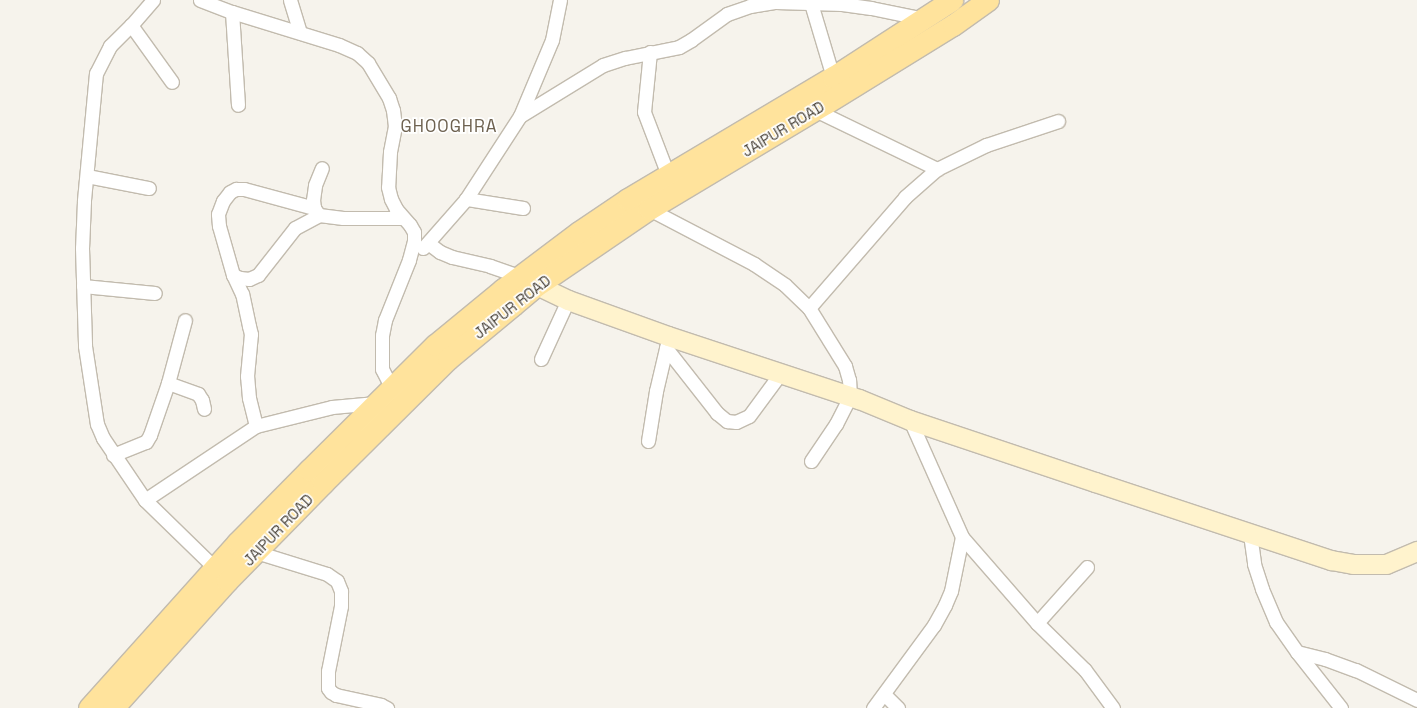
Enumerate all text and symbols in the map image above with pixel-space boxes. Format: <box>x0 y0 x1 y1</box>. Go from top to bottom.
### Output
street label: JAIPUR ROAD <box>739 97 827 161</box>
district label: GHOOGHRA <box>401 117 497 137</box>
street label: JAIPUR ROAD <box>470 271 554 343</box>
street label: JAIPUR ROAD <box>239 490 317 570</box>

